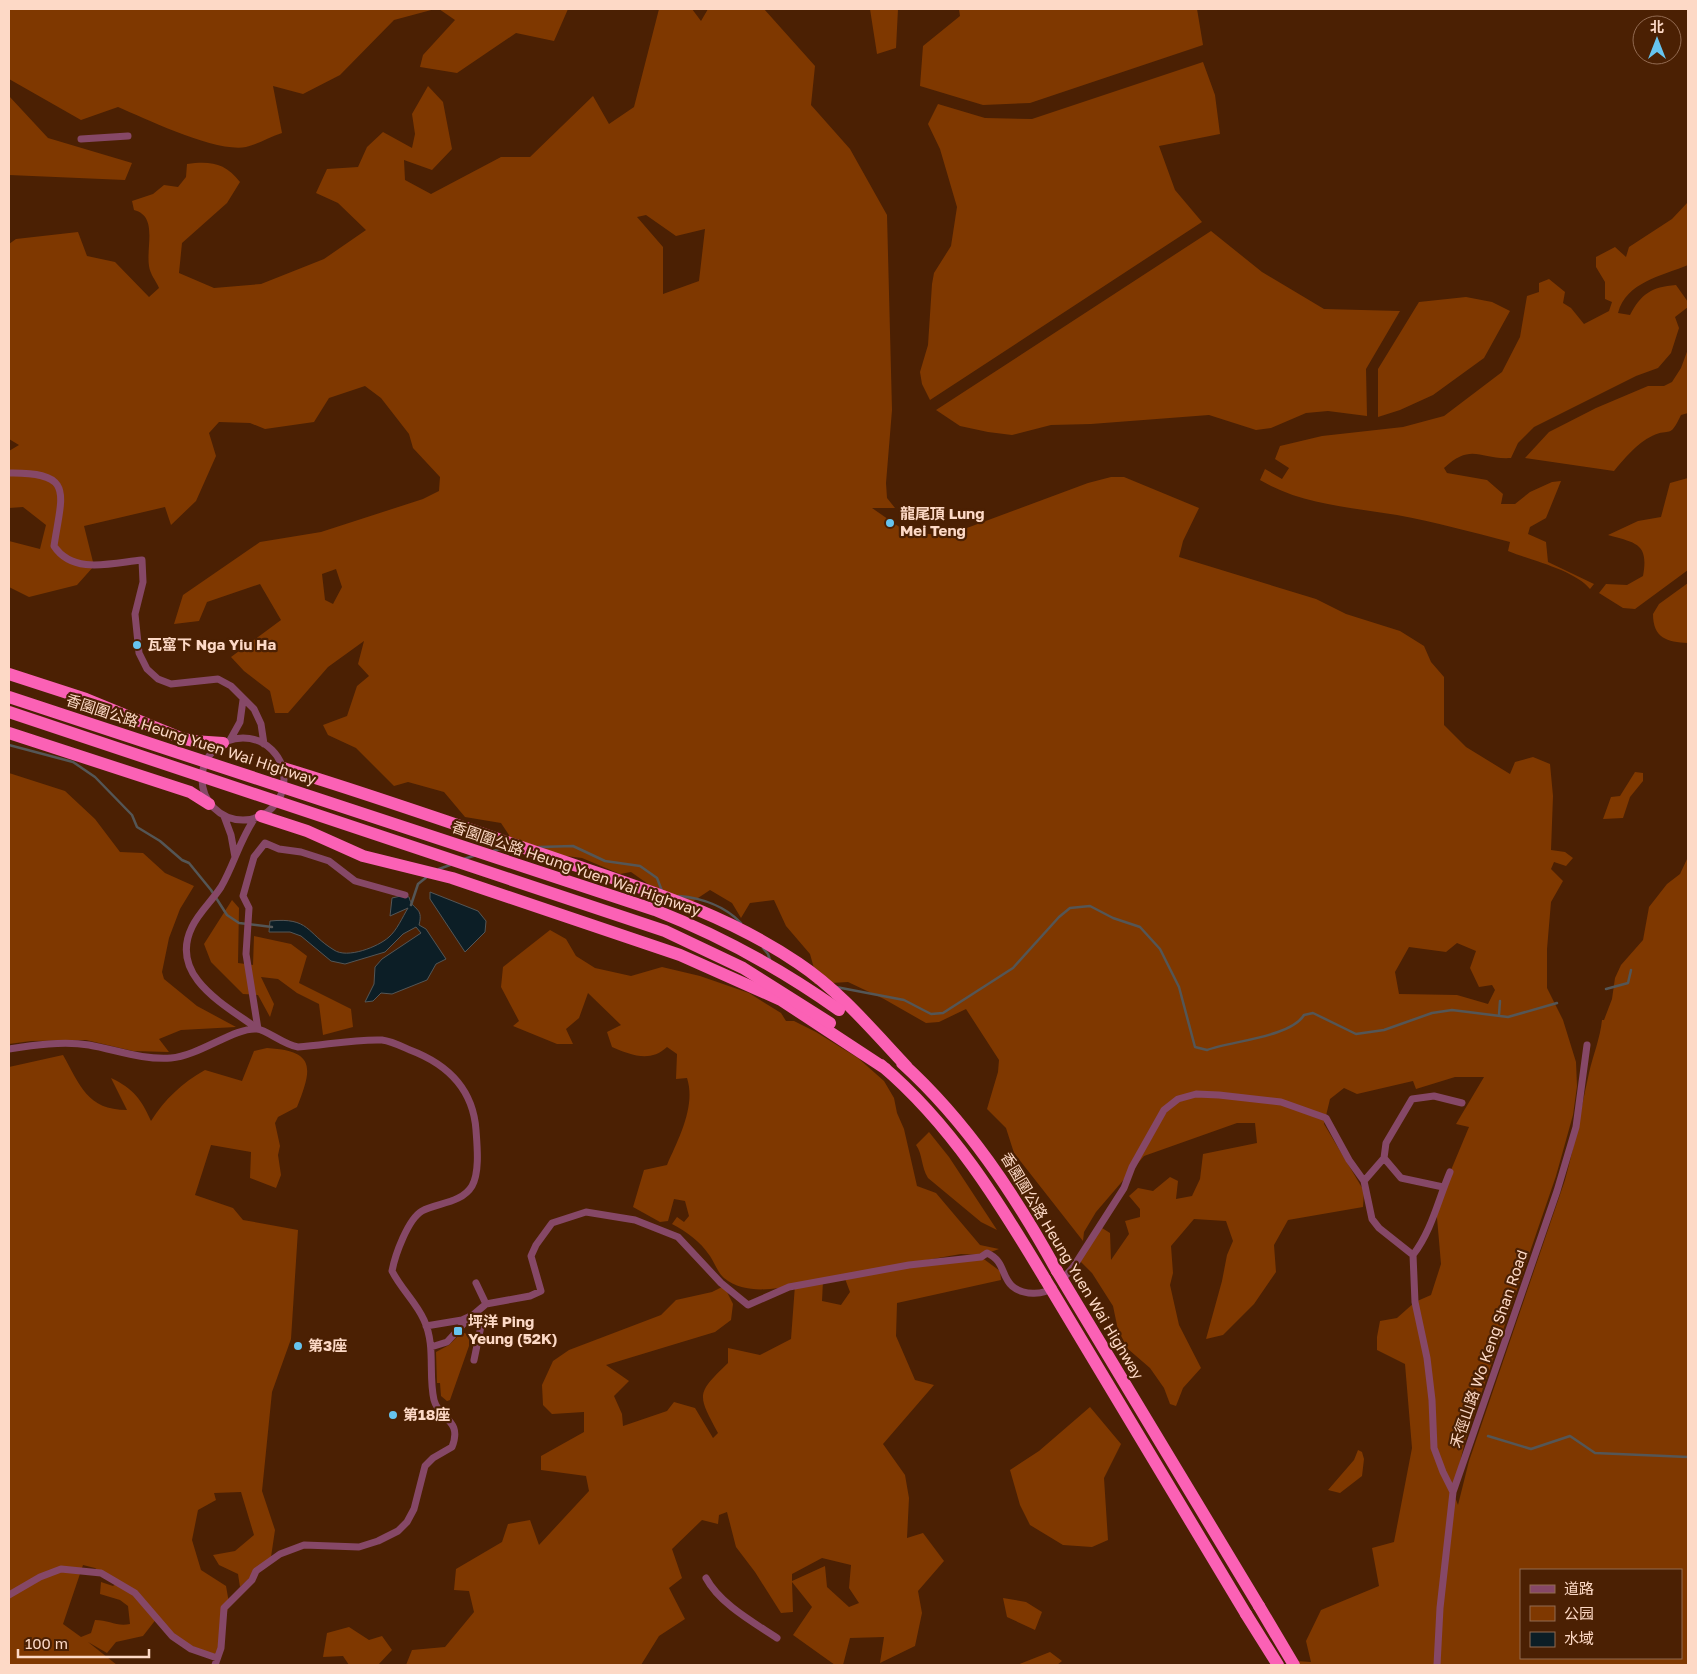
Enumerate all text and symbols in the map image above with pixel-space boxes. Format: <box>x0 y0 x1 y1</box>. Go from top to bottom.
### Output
north arrow <box>1632 15 1682 65</box>
text: 北 <box>1650 18 1664 35</box>
place label: 龍尾頂 Lung Mei Teng <box>900 504 984 539</box>
marker: 龍尾頂 Lung Mei Teng <box>884 517 896 529</box>
place label: 瓦窰下 Nga Yiu Ha <box>147 635 277 653</box>
marker: 瓦窰下 Nga Yiu Ha <box>131 639 143 651</box>
street label: 香園圍公路 Heung Yuen Wai Highway <box>64 690 319 788</box>
street label: 香園圍公路 Heung Yuen Wai Highway <box>450 817 704 919</box>
street label: 香園圍公路 Heung Yuen Wai Highway <box>998 1149 1148 1383</box>
street label: 禾徑山路 Wo Keng Shan Road <box>1446 1247 1530 1450</box>
place label: 坪洋 Ping Yeung (52K) <box>468 1312 558 1347</box>
marker: 坪洋 Ping Yeung (52K) <box>452 1325 464 1337</box>
place label: 第3座 <box>308 1336 347 1354</box>
marker: 第3座 <box>292 1340 304 1352</box>
place label: 第18座 <box>403 1405 450 1423</box>
marker: 第18座 <box>387 1409 399 1421</box>
legend <box>1520 1569 1682 1659</box>
text: 道路 <box>1564 1579 1594 1597</box>
text: 公园 <box>1564 1604 1594 1622</box>
scale bar <box>18 1626 149 1658</box>
text: 水域 <box>1564 1629 1594 1647</box>
text: 100 m <box>25 1634 68 1652</box>

